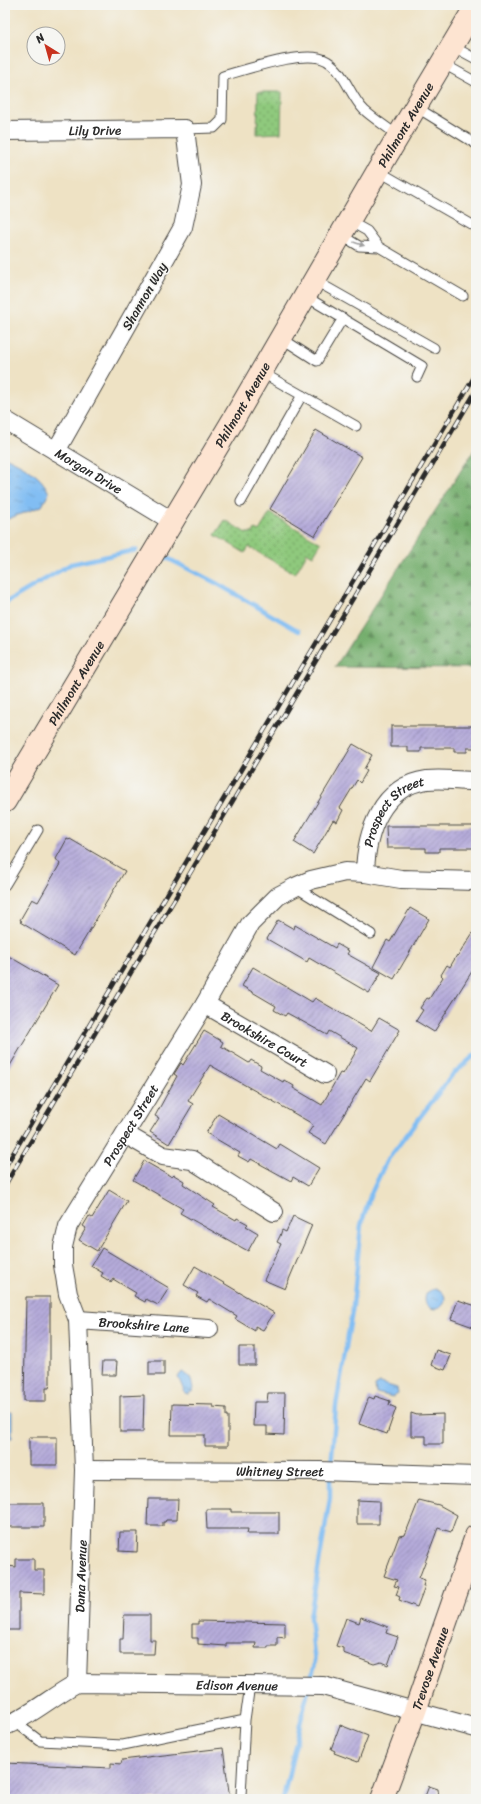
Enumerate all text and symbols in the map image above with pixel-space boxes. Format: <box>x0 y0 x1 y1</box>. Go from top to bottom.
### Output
north arrow <box>26 26 66 66</box>
text: N <box>31 28 49 49</box>
street label: Philmont Avenue <box>371 77 440 172</box>
street label: Lily Drive <box>69 119 121 142</box>
one-way arrow <box>353 241 365 247</box>
street label: Shannon Way <box>116 257 173 335</box>
street label: Philmont Avenue <box>208 357 277 452</box>
street label: Morgan Drive <box>50 442 127 501</box>
street label: Philmont Avenue <box>42 635 111 730</box>
street label: Prospect Street <box>357 770 427 849</box>
street label: Brookshire Court <box>216 1005 313 1074</box>
street label: Prospect Street <box>97 1079 165 1171</box>
street label: Brookshire Lane <box>98 1310 190 1340</box>
street label: Whitney Street <box>236 1460 325 1483</box>
street label: Dana Avenue <box>68 1539 94 1613</box>
street label: Trevose Avenue <box>405 1624 456 1714</box>
street label: Edison Avenue <box>196 1673 279 1697</box>

